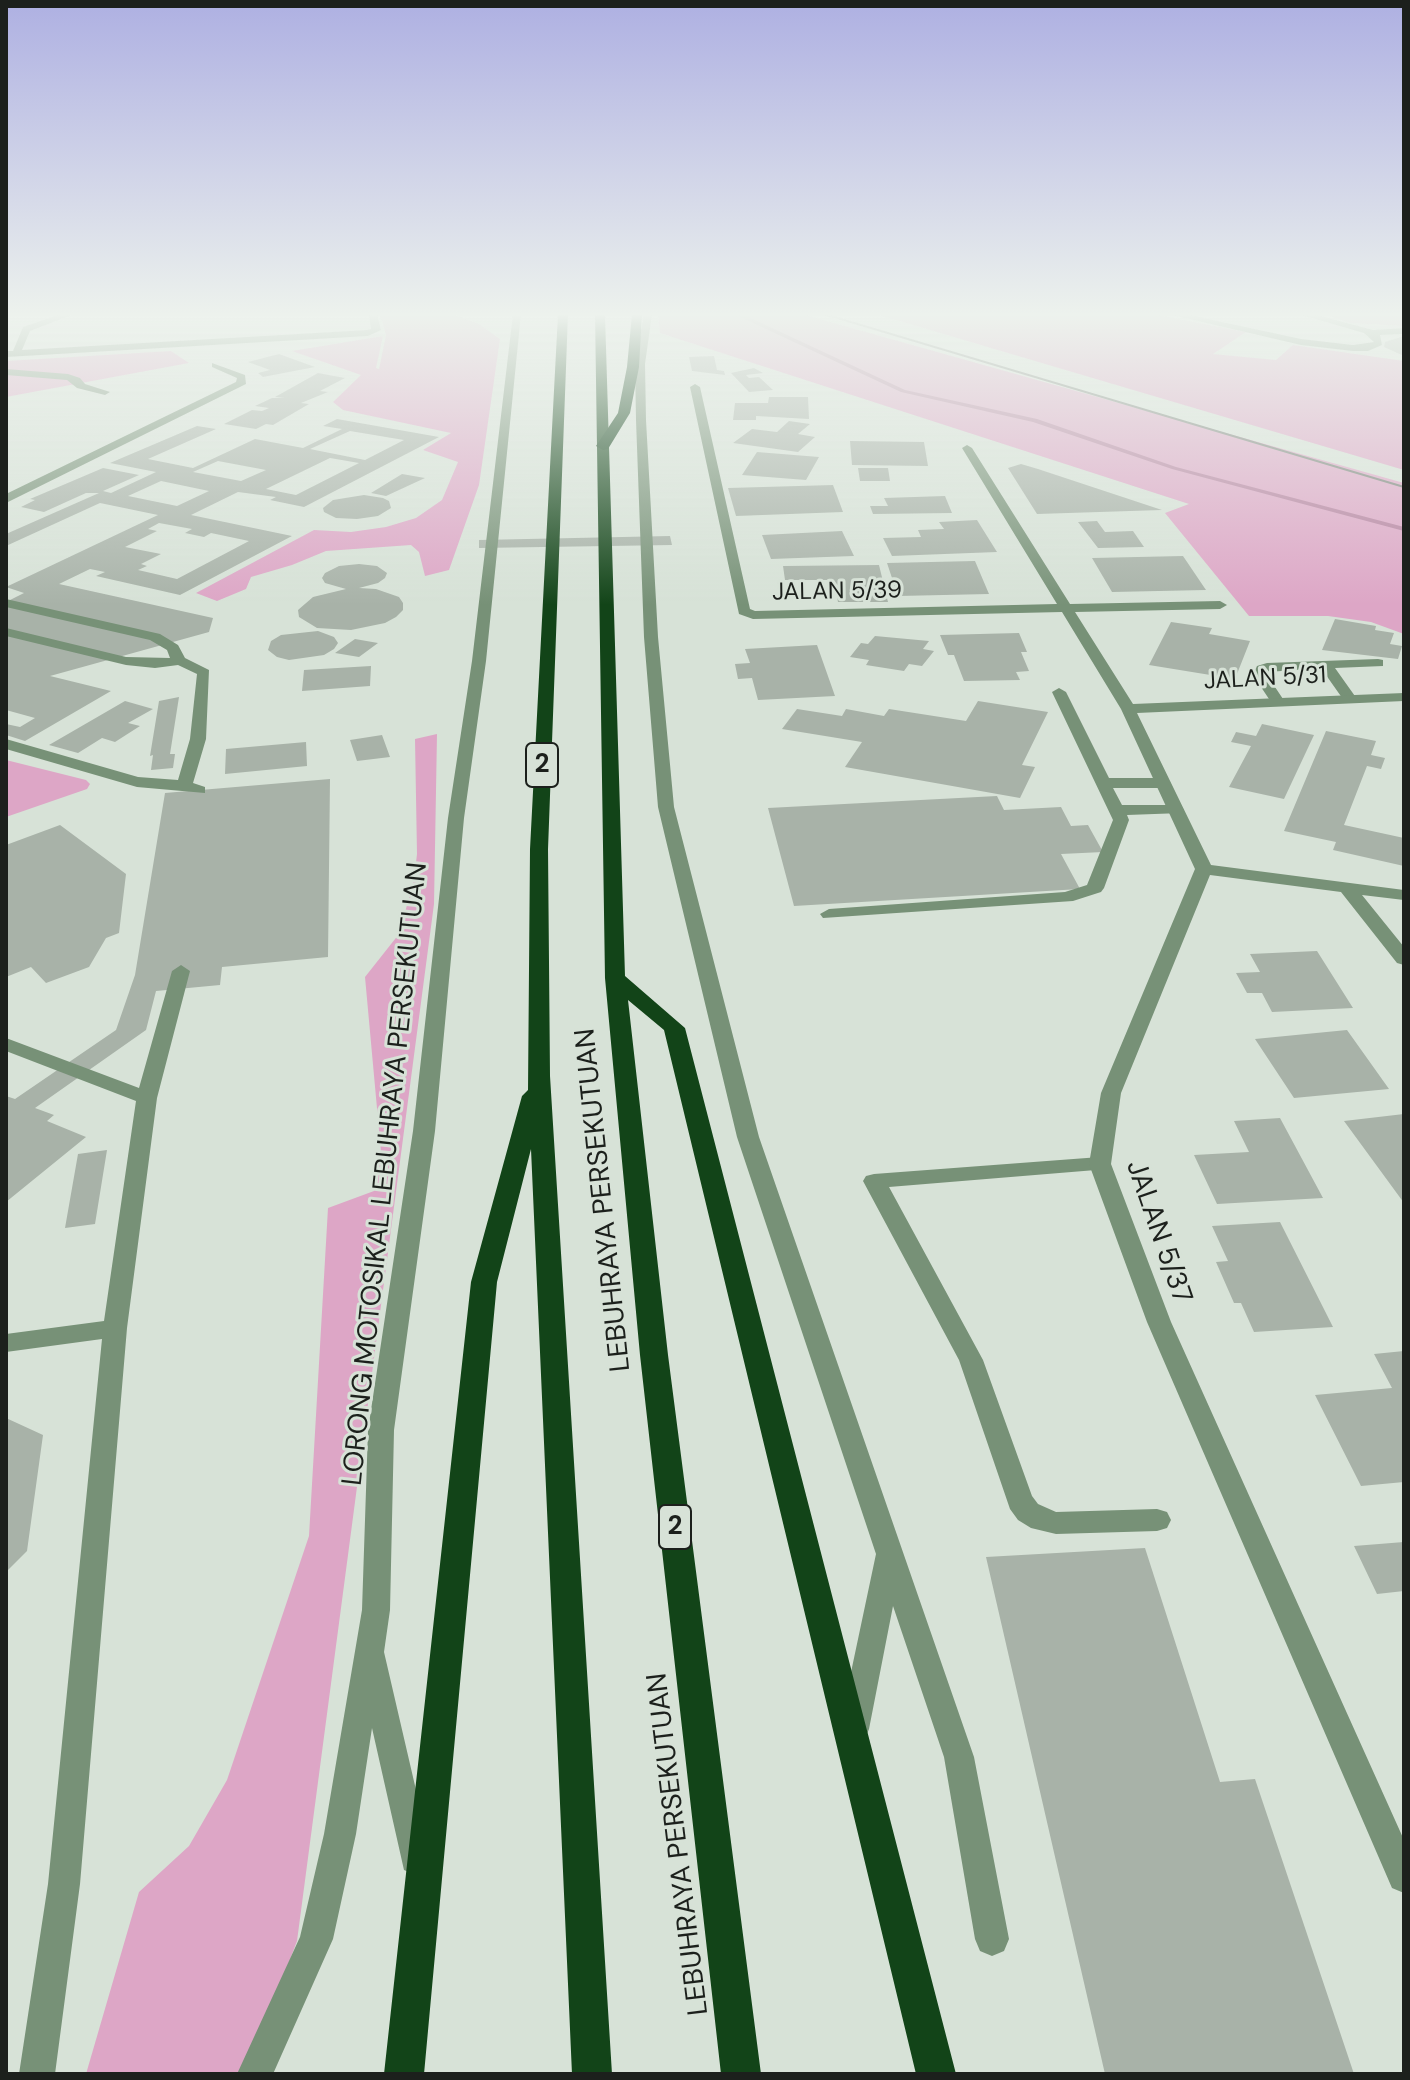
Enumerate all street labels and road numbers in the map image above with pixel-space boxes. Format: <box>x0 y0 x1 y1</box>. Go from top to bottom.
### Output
street label: JALAN 5/39 <box>772 576 902 608</box>
street label: JALAN 5/31 <box>1203 661 1327 697</box>
road number: 2 <box>526 743 558 787</box>
street label: LORONG MOTOSIKAL LEBUHRAYA PERSEKUTUAN <box>337 861 435 1487</box>
street label: LEBUHRAYA PERSEKUTUAN <box>569 1027 639 1373</box>
street label: JALAN 5/37 <box>1118 1156 1198 1308</box>
road number: 2 <box>659 1505 691 1549</box>
street label: LEBUHRAYA PERSEKUTUAN <box>641 1671 717 2017</box>

